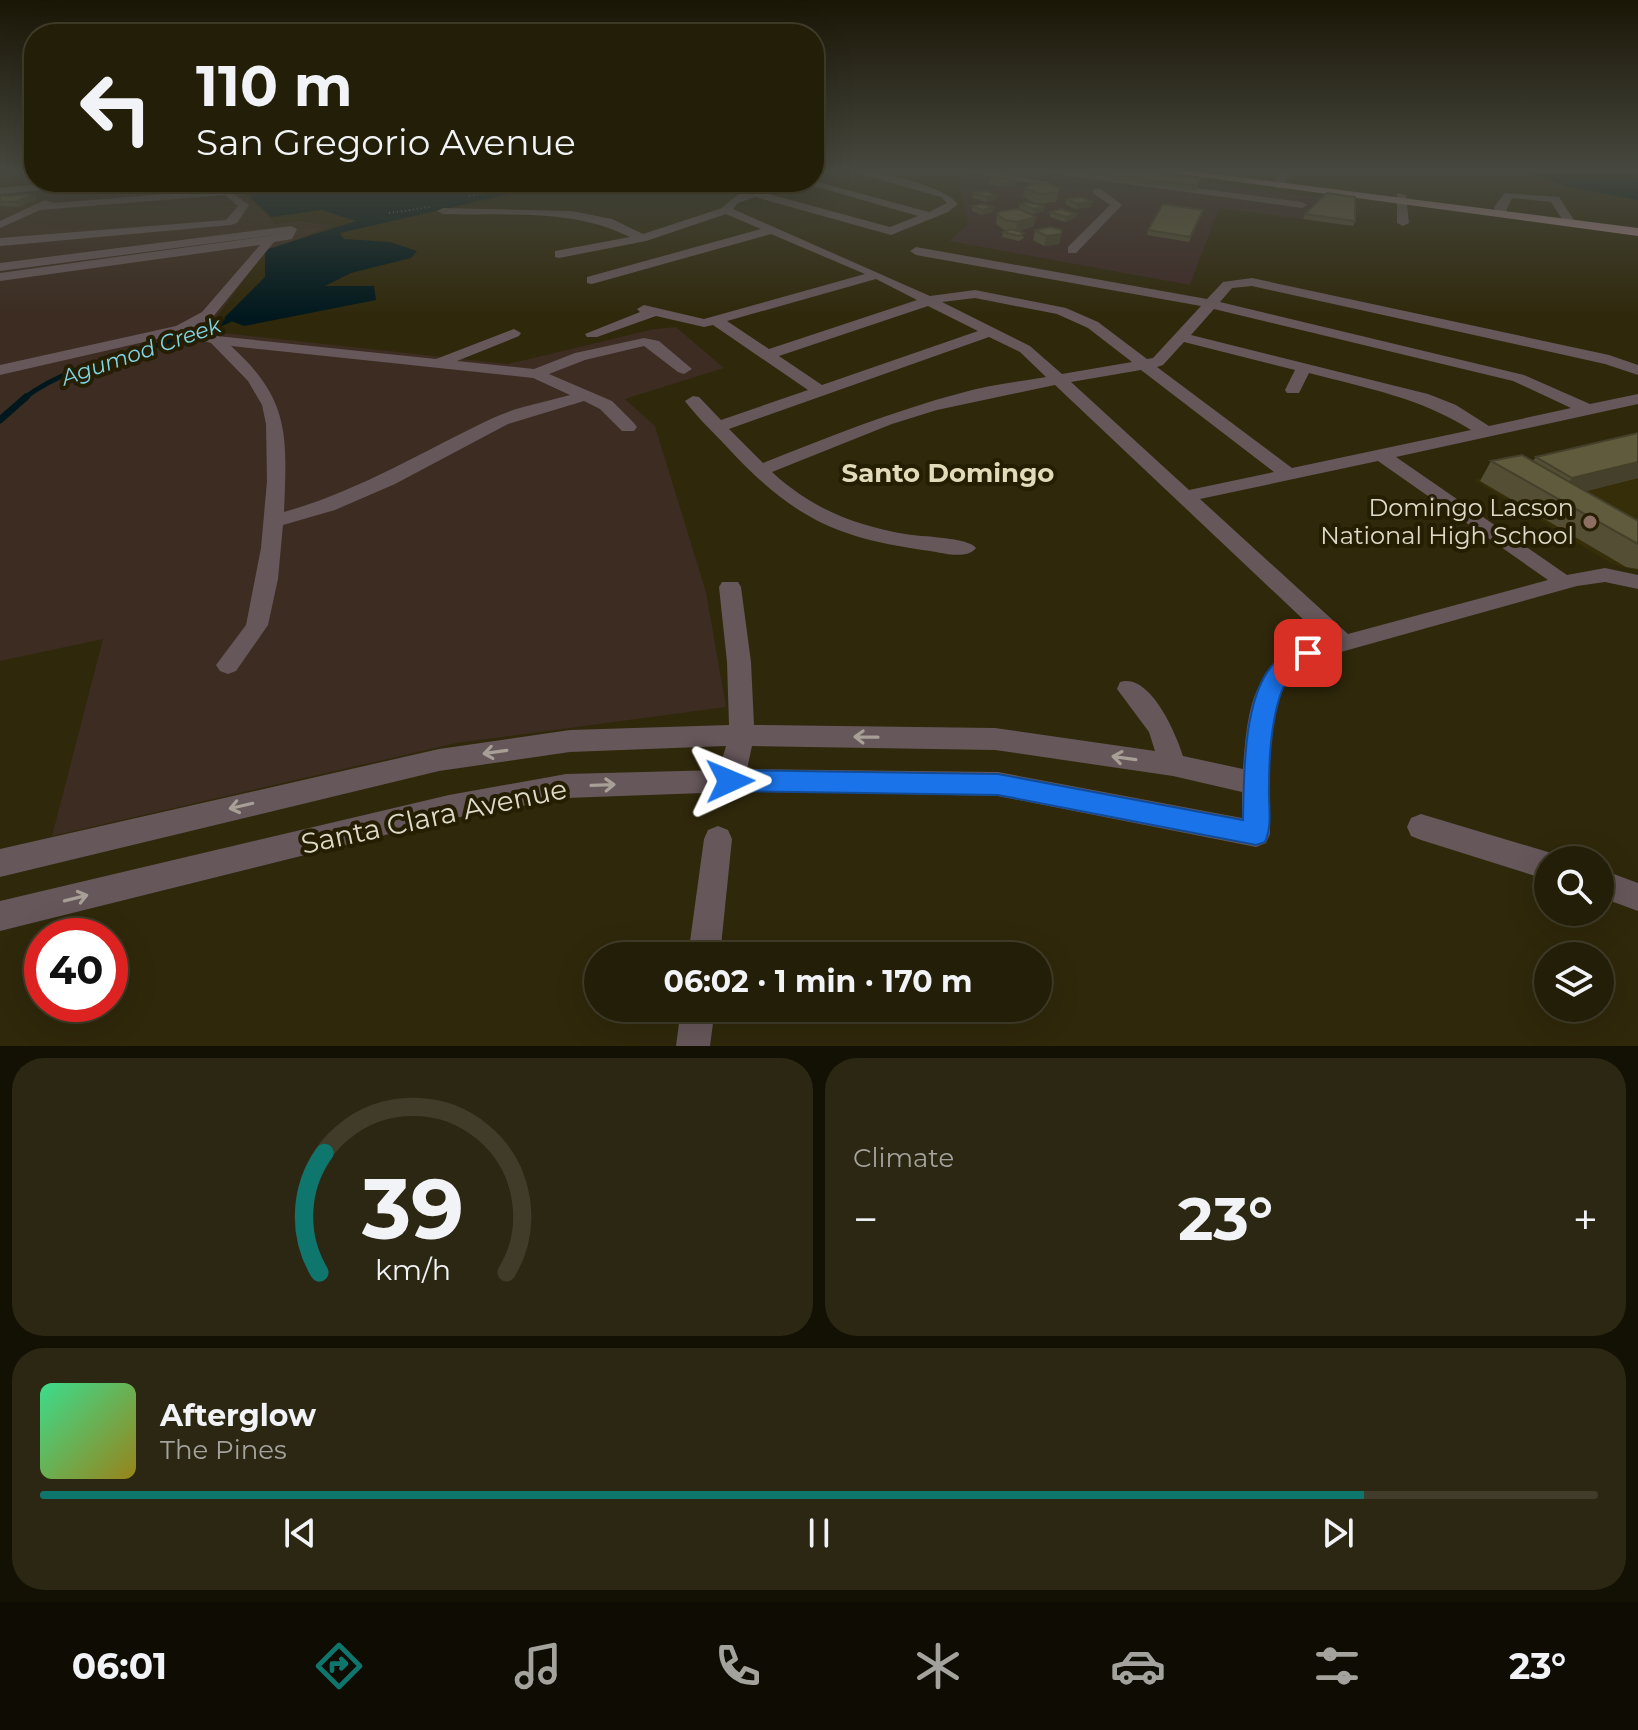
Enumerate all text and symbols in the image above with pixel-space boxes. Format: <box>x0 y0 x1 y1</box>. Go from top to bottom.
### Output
text: 110 m <box>196 52 353 120</box>
icon: left <box>64 56 168 160</box>
text: San Gregorio Avenue <box>196 120 576 164</box>
water label: Agumod Creek <box>56 311 226 392</box>
district label: Santo Domingo <box>842 457 1054 489</box>
place label: Domingo Lacson National High School <box>1320 493 1574 550</box>
marker: Domingo Lacson National High School <box>1581 513 1599 531</box>
pin <box>1274 619 1342 687</box>
icon: arrive <box>1286 631 1330 675</box>
one-way arrow <box>853 730 880 745</box>
position arrow <box>688 739 772 823</box>
one-way arrow <box>483 745 508 760</box>
one-way arrow <box>1112 750 1138 765</box>
street label: Santa Clara Avenue <box>298 771 570 861</box>
one-way arrow <box>589 777 616 793</box>
one-way arrow <box>228 800 254 815</box>
map controls <box>1534 846 1614 1022</box>
button: search <box>1534 846 1614 926</box>
one-way arrow <box>62 889 88 904</box>
speed limit sign: 40 <box>24 918 128 1022</box>
button: layers <box>1534 942 1614 1022</box>
text: 06:02 · 1 min · 170 m <box>664 963 972 1000</box>
text: Climate <box>853 1142 954 1174</box>
text: 39 <box>360 1158 464 1260</box>
text: 23° <box>1178 1182 1273 1255</box>
text: − <box>853 1192 878 1246</box>
text: + <box>1573 1192 1598 1246</box>
text: km/h <box>374 1252 451 1287</box>
text: Afterglow <box>160 1397 316 1434</box>
text: The Pines <box>160 1434 287 1466</box>
icon: previous <box>278 1511 322 1555</box>
icon: pause <box>797 1511 841 1555</box>
icon: next <box>1316 1511 1360 1555</box>
icon: directions <box>311 1638 367 1694</box>
icon: music <box>510 1638 566 1694</box>
icon: phone <box>710 1638 766 1694</box>
icon: climate <box>910 1638 966 1694</box>
icon: car <box>1110 1638 1166 1694</box>
icon: filters <box>1309 1638 1365 1694</box>
text: 06:01 <box>72 1644 167 1688</box>
text: 23° <box>1509 1644 1566 1688</box>

